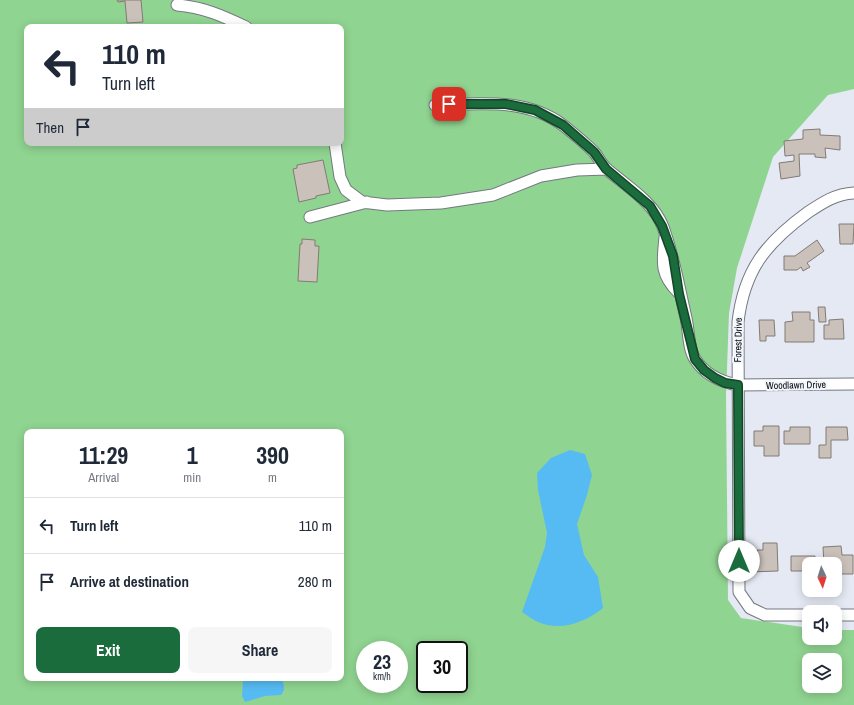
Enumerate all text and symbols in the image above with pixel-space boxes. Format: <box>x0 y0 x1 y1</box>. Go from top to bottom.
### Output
text: 110 m <box>102 35 166 73</box>
icon: left <box>36 40 88 92</box>
text: Turn left <box>102 71 155 96</box>
pin <box>432 87 466 121</box>
icon: arrive <box>438 93 460 115</box>
icon: arrive <box>72 116 94 138</box>
text: Then <box>36 117 64 138</box>
street label: Forest Drive <box>731 317 745 362</box>
street label: Woodlawn Drive <box>766 378 827 392</box>
text: 11:29 <box>79 439 128 471</box>
text: 1 <box>187 439 198 471</box>
text: 390 <box>256 439 289 471</box>
text: Arrival <box>88 469 119 486</box>
text: min <box>183 469 201 486</box>
text: m <box>268 469 277 486</box>
icon: left <box>36 515 58 537</box>
text: Turn left <box>70 515 118 536</box>
text: 110 m <box>299 515 332 536</box>
position arrow <box>718 540 760 582</box>
north arrow <box>802 557 842 597</box>
map controls <box>802 557 842 693</box>
icon: arrive <box>36 571 58 593</box>
text: Arrive at destination <box>70 571 189 592</box>
text: 280 m <box>298 571 332 592</box>
button: sound <box>802 605 842 645</box>
button: Exit <box>36 627 180 673</box>
button: Share <box>188 627 332 673</box>
speed limit sign: 30 <box>416 641 468 693</box>
text: 23 <box>373 648 391 675</box>
button: layers <box>802 653 842 693</box>
text: km/h <box>373 670 391 683</box>

